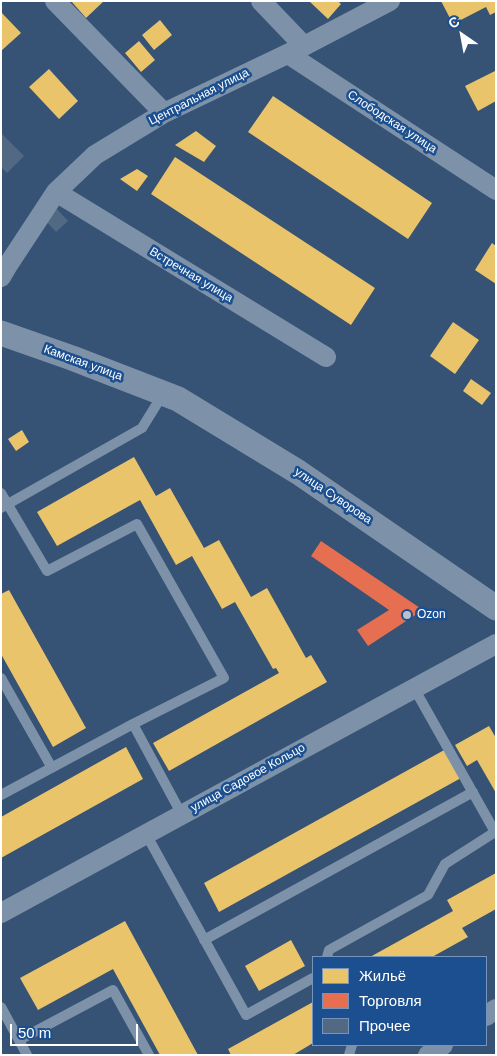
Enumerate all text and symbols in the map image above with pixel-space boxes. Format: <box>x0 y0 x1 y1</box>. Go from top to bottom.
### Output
north arrow <box>437 10 487 60</box>
text: С <box>445 13 462 32</box>
street label: Центральная улица <box>147 66 251 128</box>
street label: Слободская улица <box>345 88 439 156</box>
street label: Встречная улица <box>147 244 235 306</box>
street label: Камская улица <box>42 342 124 384</box>
street label: улица Суворова <box>292 465 374 527</box>
place label: Ozon <box>417 608 446 622</box>
marker: Ozon <box>401 609 413 621</box>
street label: улица Садовое Кольцо <box>188 741 308 815</box>
legend <box>312 956 487 1046</box>
text: Жильё <box>359 967 406 984</box>
text: Торговля <box>359 992 422 1009</box>
scale bar <box>12 1014 140 1046</box>
text: Прочее <box>359 1017 411 1034</box>
text: 50 m <box>18 1024 51 1041</box>

